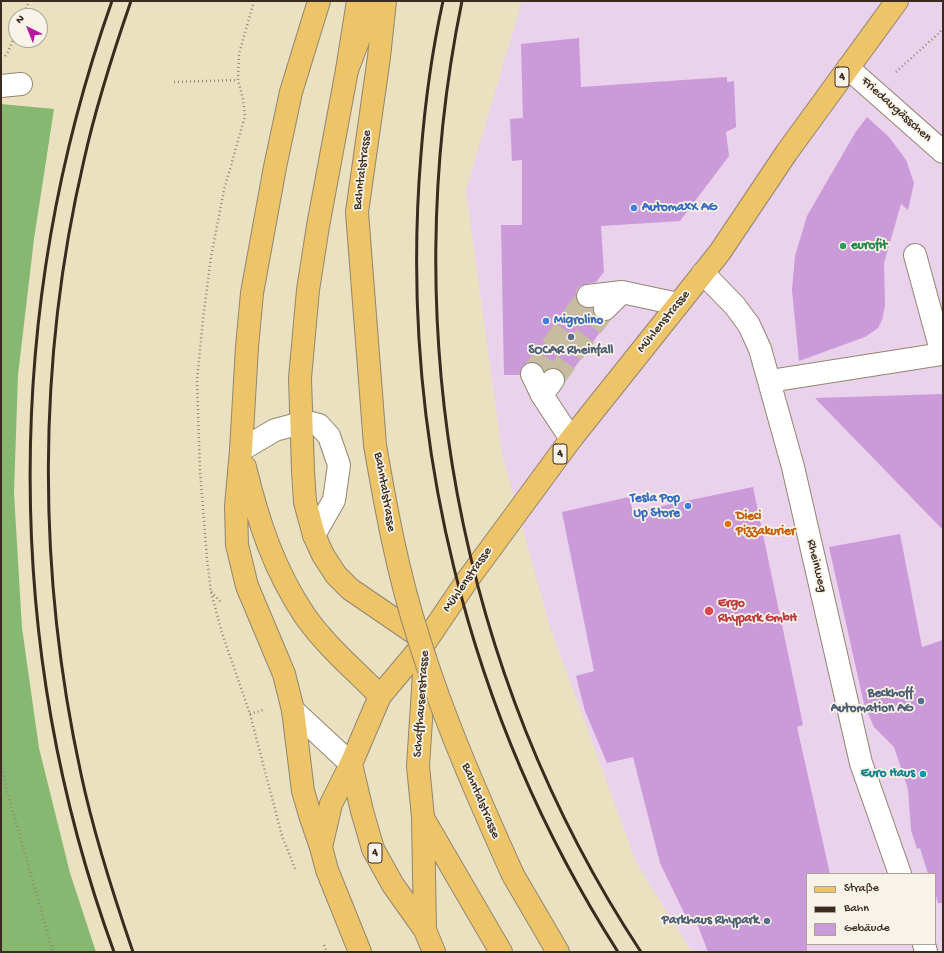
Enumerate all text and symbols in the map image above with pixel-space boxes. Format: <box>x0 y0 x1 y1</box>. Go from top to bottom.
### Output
north arrow <box>8 8 48 48</box>
text: N <box>14 13 27 27</box>
road number: 4 <box>835 67 849 87</box>
street label: Friedaugässchen <box>857 74 935 146</box>
street label: Bahntalstrasse <box>350 129 376 211</box>
place label: AutomaxX AG <box>642 200 717 216</box>
marker: AutomaxX AG <box>629 203 639 213</box>
place label: eurofit <box>851 238 887 254</box>
marker: eurofit <box>838 241 848 251</box>
street label: Mühlenstrasse <box>634 288 694 356</box>
place label: Migrolino <box>554 313 603 329</box>
marker: Migrolino <box>541 316 551 326</box>
marker: SOCAR Rheinfall <box>566 332 576 342</box>
place label: SOCAR Rheinfall <box>529 343 613 359</box>
road number: 4 <box>553 444 567 464</box>
street label: Bahntalstrasse <box>369 451 399 533</box>
place label: Tesla Pop Up Store <box>630 491 680 522</box>
marker: Tesla Pop Up Store <box>683 501 693 511</box>
place label: Dieci Pizzakurier <box>736 509 795 540</box>
marker: Dieci Pizzakurier <box>723 519 733 529</box>
street label: Rheinweg <box>802 538 830 594</box>
street label: Mühlenstrasse <box>440 544 496 616</box>
place label: Ergo Rhypark GmbH <box>718 596 797 627</box>
marker: Ergo Rhypark GmbH <box>703 605 715 617</box>
street label: Schaffhauserstrasse <box>410 650 434 758</box>
place label: Beckhoff Automation AG <box>831 686 913 717</box>
marker: Beckhoff Automation AG <box>916 696 926 706</box>
street label: Bahntalstrasse <box>457 761 503 841</box>
place label: Euro Haus <box>861 766 915 782</box>
marker: Euro Haus <box>918 769 928 779</box>
road number: 4 <box>368 843 382 863</box>
legend <box>806 873 936 945</box>
text: Straße <box>844 882 879 896</box>
text: Bahn <box>844 902 869 916</box>
place label: Parkhaus Rhypark <box>662 913 759 929</box>
marker: Parkhaus Rhypark <box>762 916 772 926</box>
text: Gebäude <box>844 922 890 936</box>

